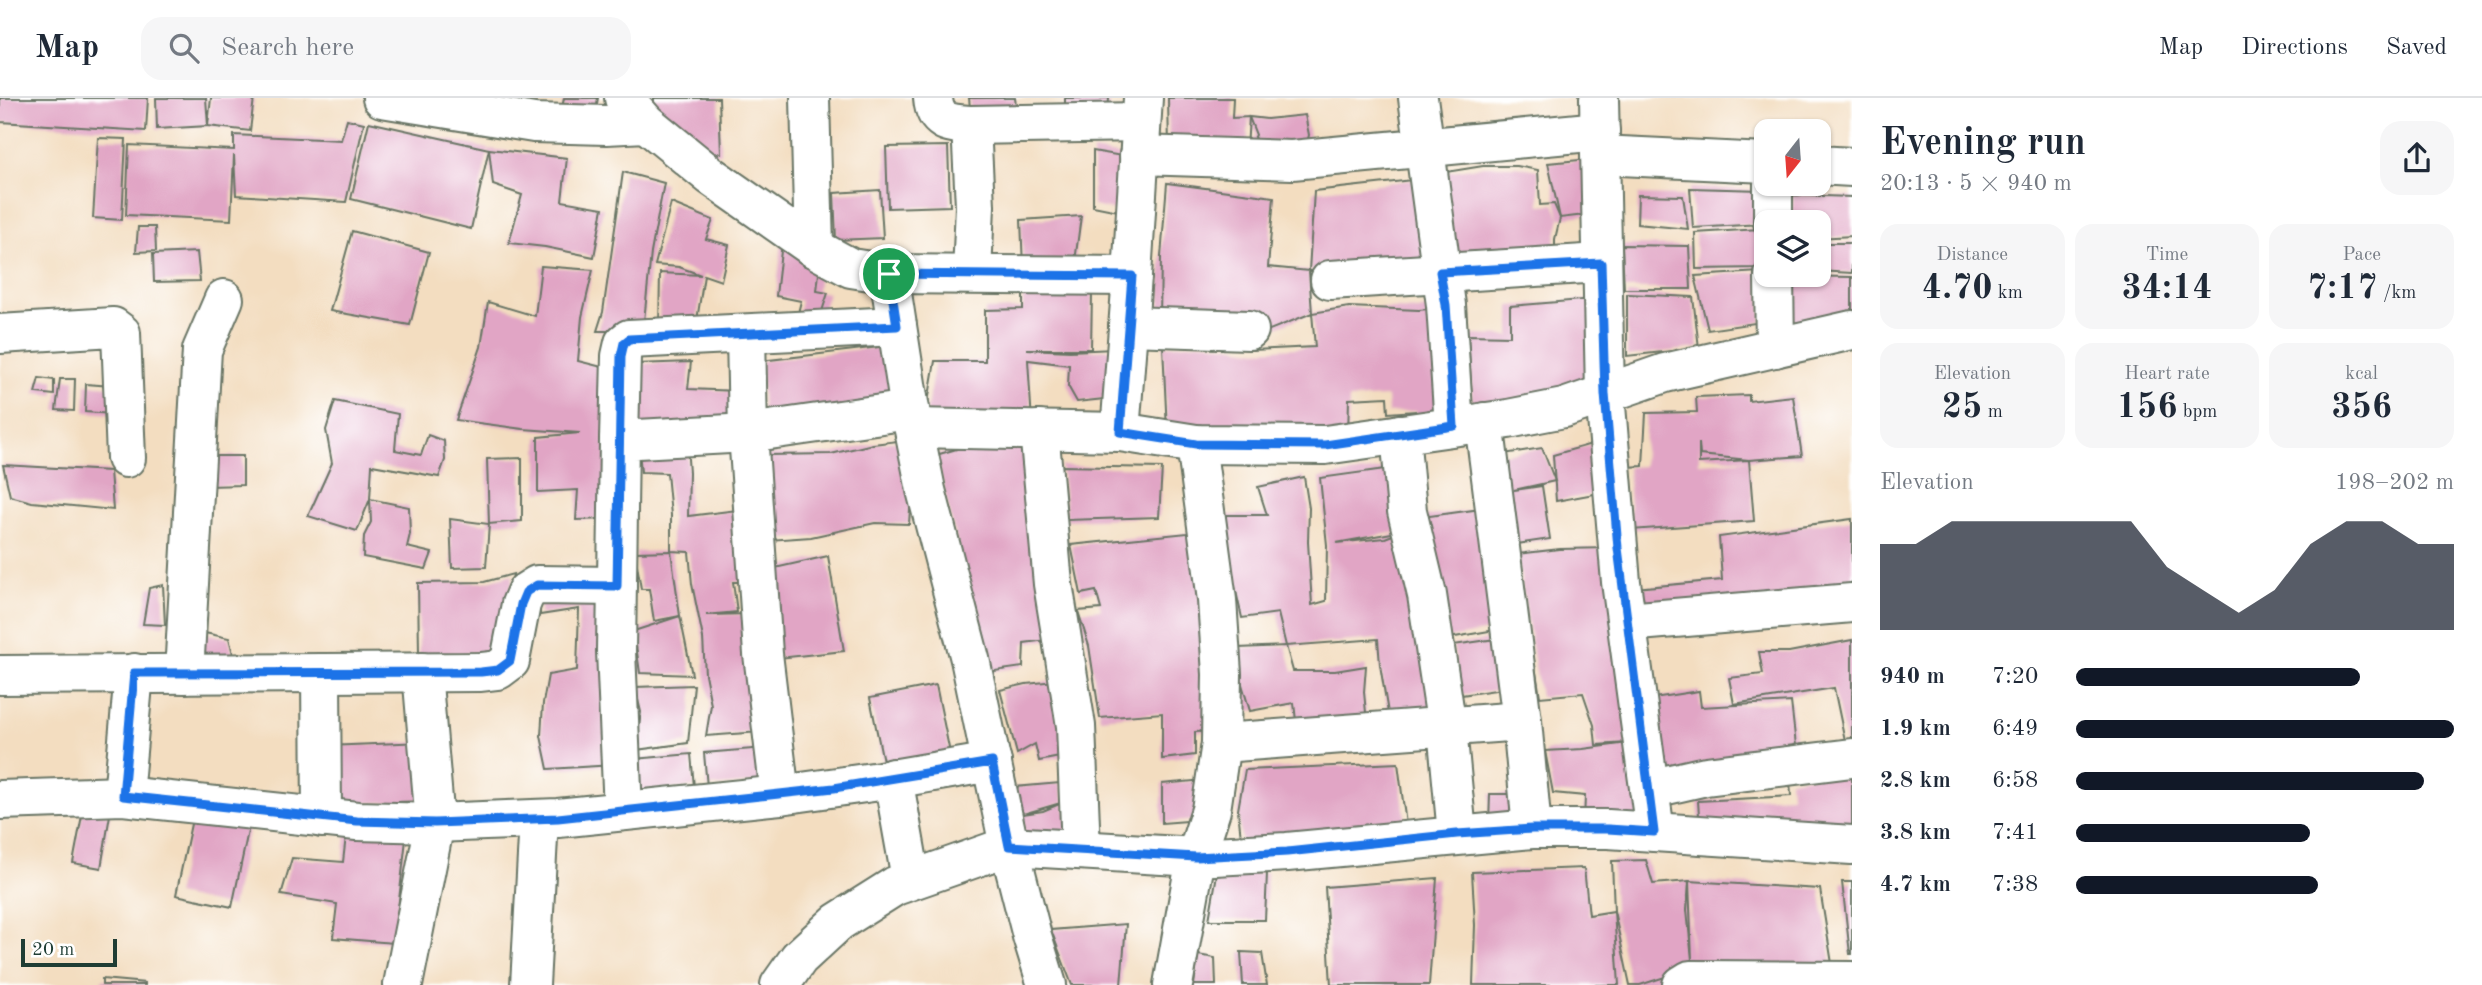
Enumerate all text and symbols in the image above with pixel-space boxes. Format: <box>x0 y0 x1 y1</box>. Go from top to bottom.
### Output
search box <box>141 17 631 80</box>
icon: search <box>165 29 203 67</box>
text: Map <box>35 32 99 65</box>
text: Search here <box>221 35 354 61</box>
text: Map <box>2159 36 2203 60</box>
text: Directions <box>2241 36 2348 60</box>
text: Saved <box>2386 36 2447 60</box>
north arrow <box>1754 119 1830 196</box>
map controls <box>1754 119 1831 287</box>
button: share <box>2380 121 2454 195</box>
text: Evening run <box>1880 125 2086 163</box>
text: 20:13 · 5 × 940 m <box>1880 172 2072 195</box>
button: layers <box>1754 210 1831 287</box>
pin <box>859 244 919 304</box>
text: Distance <box>1937 246 2008 265</box>
text: Time <box>2146 246 2188 265</box>
text: Pace <box>2342 246 2381 265</box>
icon: arrive <box>870 255 908 293</box>
text: 4.70 <box>1922 271 1993 306</box>
text: 34:14 <box>2121 271 2213 306</box>
text: 7:17 <box>2307 271 2378 306</box>
text: km <box>1993 284 2023 303</box>
text: /km <box>2378 284 2416 303</box>
text: Elevation <box>1934 365 2011 384</box>
text: Heart rate <box>2124 365 2210 384</box>
text: kcal <box>2345 365 2378 384</box>
text: 25 <box>1942 390 1982 425</box>
text: 156 <box>2117 390 2177 425</box>
text: 356 <box>2331 390 2392 425</box>
text: m <box>1982 403 2003 422</box>
text: bpm <box>2177 403 2217 422</box>
text: Elevation <box>1880 471 1974 494</box>
text: 198–202 m <box>2335 471 2454 494</box>
text: 940 m <box>1880 665 1945 688</box>
text: 7:20 <box>1992 665 2038 688</box>
text: 1.9 km <box>1880 717 1951 740</box>
text: 6:49 <box>1992 717 2038 740</box>
text: 2.8 km <box>1880 769 1951 792</box>
text: 6:58 <box>1992 769 2038 792</box>
text: 3.8 km <box>1880 821 1951 844</box>
text: 7:41 <box>1992 821 2038 844</box>
text: 4.7 km <box>1880 873 1951 896</box>
text: 7:38 <box>1992 873 2038 896</box>
scale bar <box>21 936 117 968</box>
text: 20 m <box>32 941 74 960</box>

